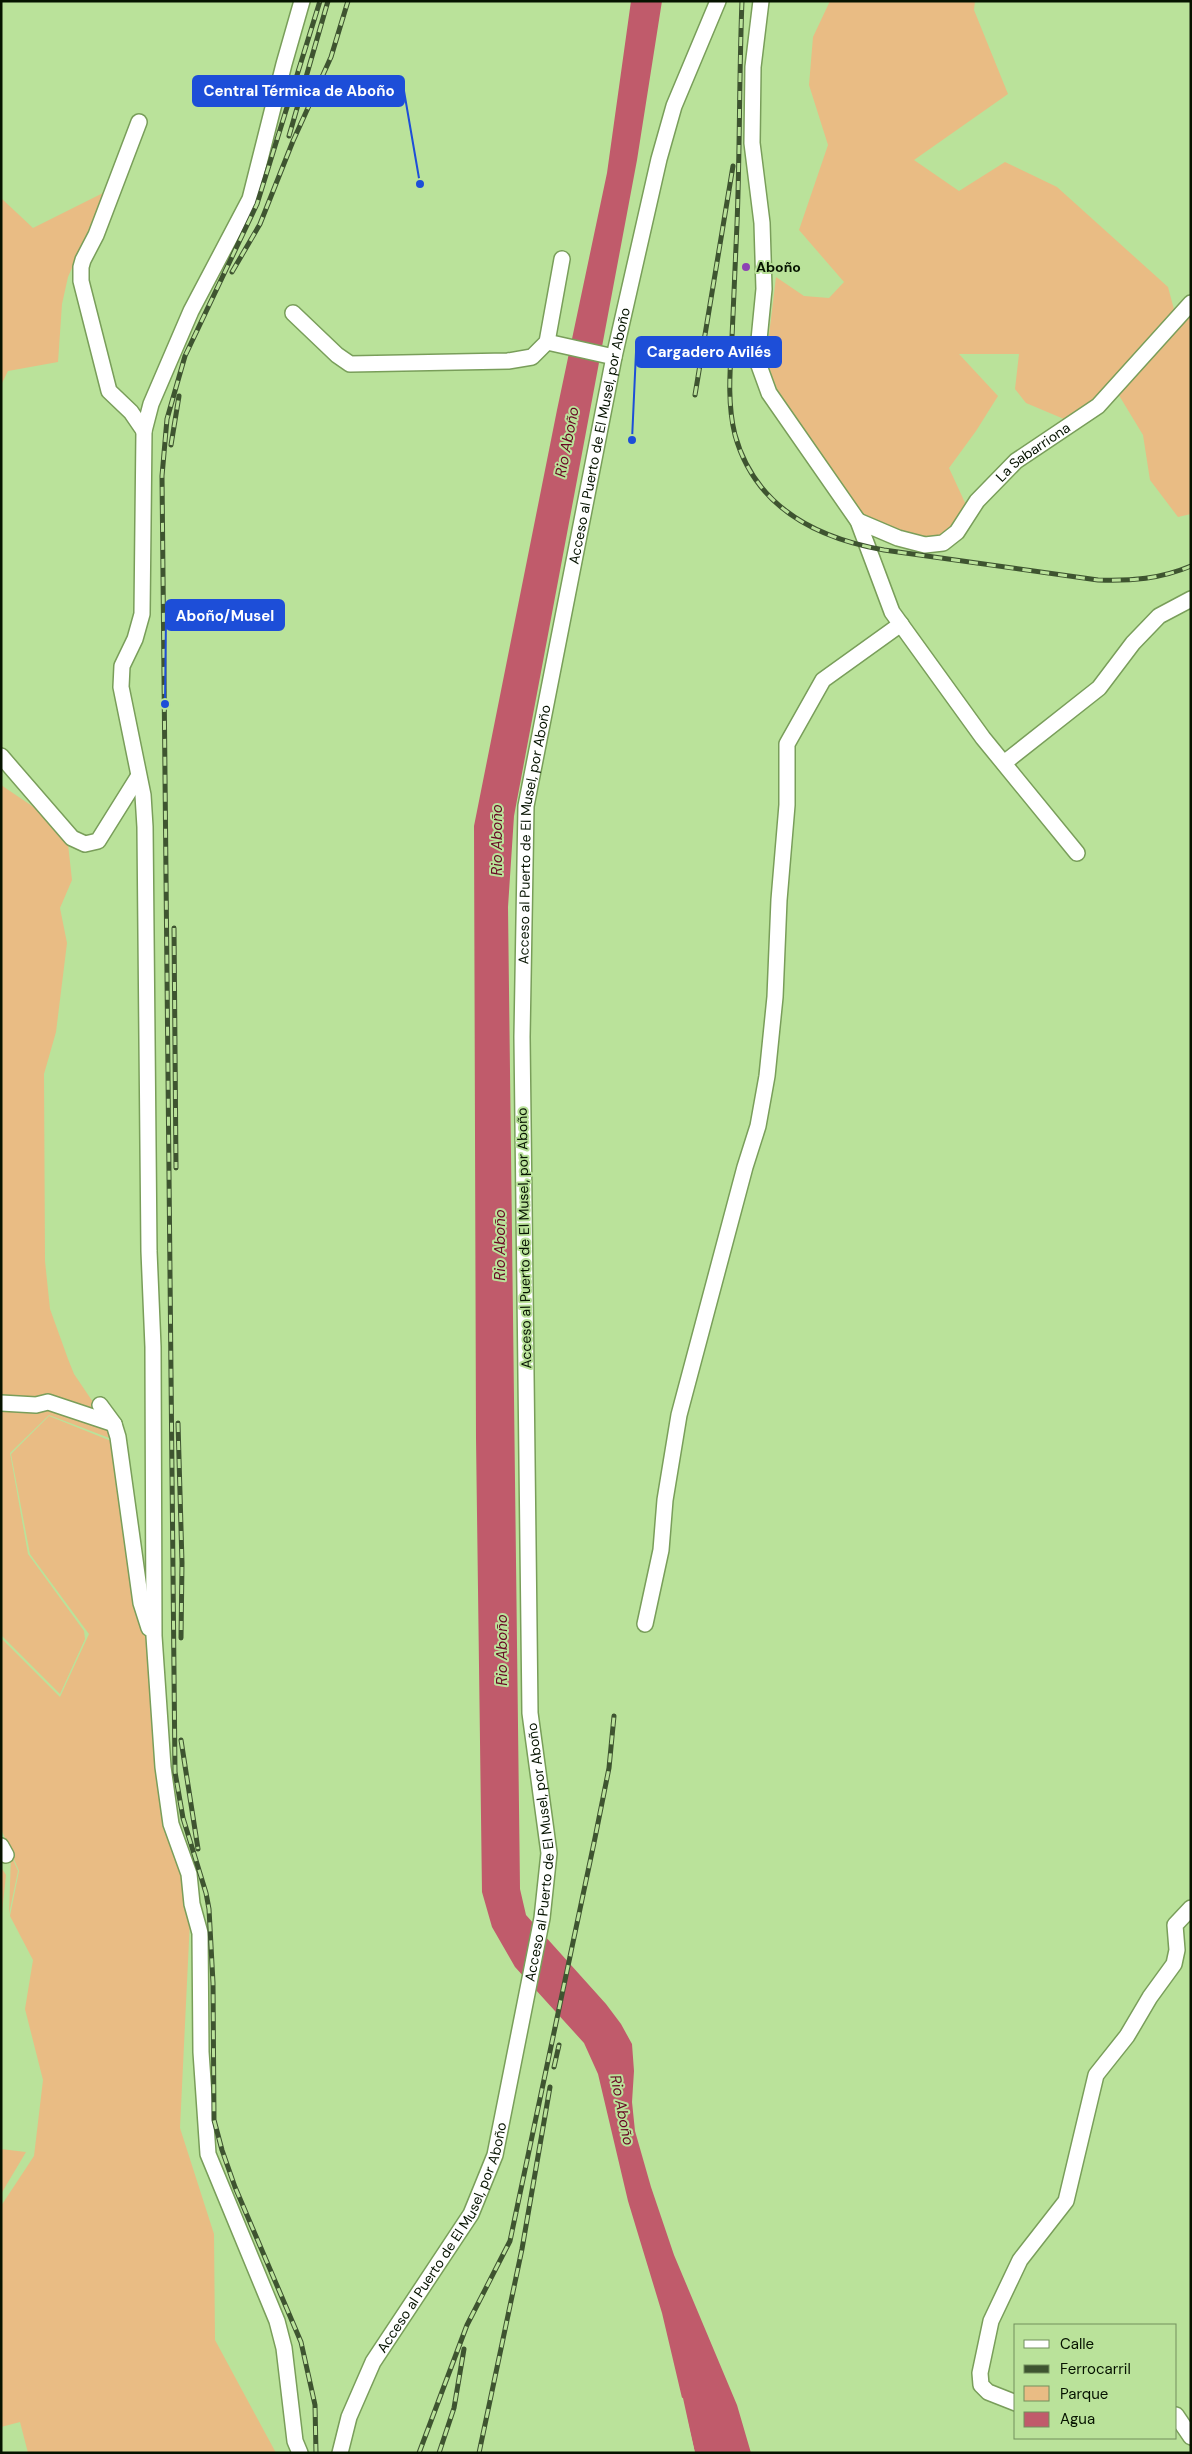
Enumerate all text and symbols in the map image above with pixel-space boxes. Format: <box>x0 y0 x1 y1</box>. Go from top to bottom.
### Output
callout: Central Térmica de Aboño <box>193 76 404 106</box>
text: Central Térmica de Aboño <box>203 81 395 101</box>
place label: Aboño <box>756 258 801 276</box>
marker: Aboño <box>740 261 752 273</box>
street label: Acceso al Puerto de El Musel, por Aboño <box>565 306 634 566</box>
callout: Cargadero Avilés <box>636 337 781 367</box>
text: Cargadero Avilés <box>647 342 771 362</box>
water label: Rio Aboño <box>550 405 584 479</box>
street label: La Sabarriona <box>992 418 1074 485</box>
callout: Aboño/Musel <box>166 600 284 630</box>
text: Aboño/Musel <box>176 606 274 626</box>
street label: Acceso al Puerto de El Musel, por Aboño <box>514 703 555 964</box>
water label: Rio Aboño <box>487 804 507 876</box>
street label: Acceso al Puerto de El Musel, por Aboño <box>513 1107 535 1369</box>
water label: Rio Aboño <box>490 1209 510 1281</box>
water label: Rio Aboño <box>492 1614 512 1686</box>
street label: Acceso al Puerto de El Musel, por Aboño <box>521 1720 537 1982</box>
text: Acceso al Puerto de El Musel, por Aboño <box>521 1722 558 1983</box>
water label: Rio Aboño <box>605 2073 639 2147</box>
street label: Acceso al Puerto de El Musel, por Aboño <box>373 2121 510 2356</box>
legend <box>1014 2324 1177 2439</box>
text: Calle <box>1060 2334 1094 2354</box>
text: Ferrocarril <box>1060 2359 1131 2379</box>
text: Parque <box>1060 2384 1108 2404</box>
text: Agua <box>1060 2409 1095 2429</box>

